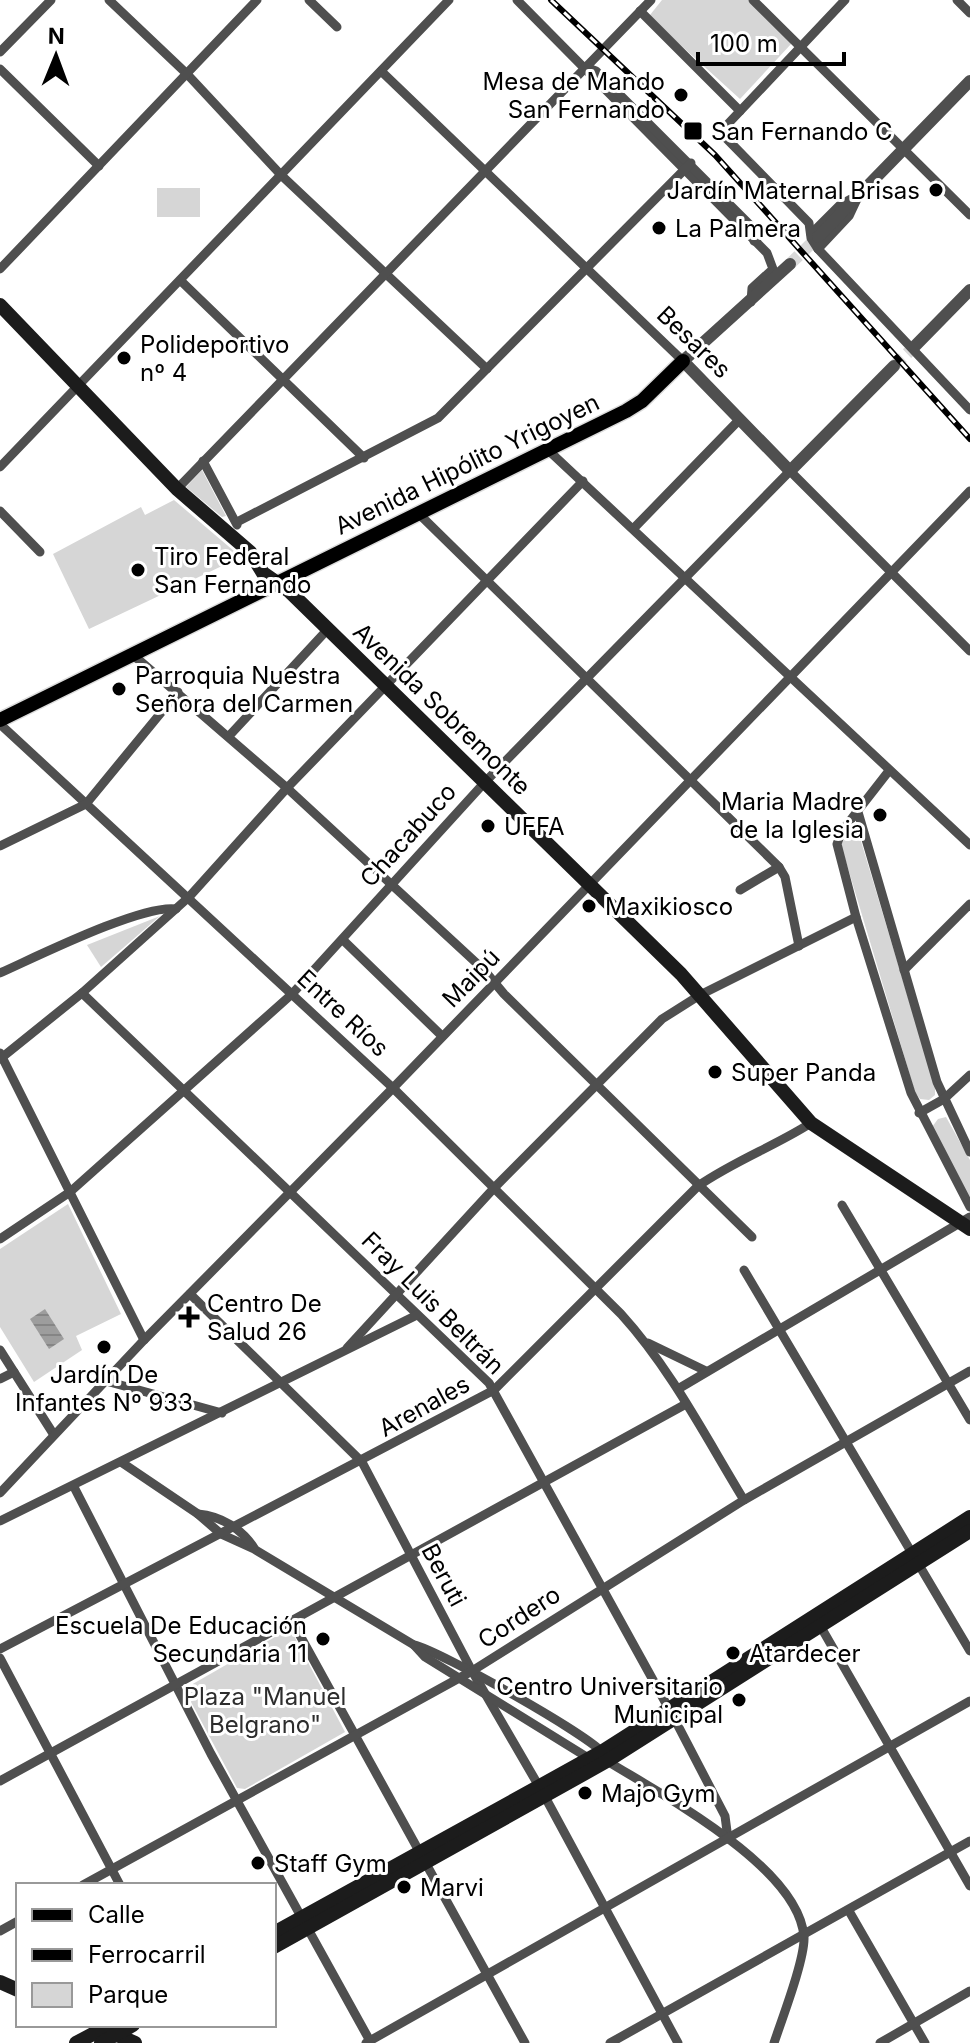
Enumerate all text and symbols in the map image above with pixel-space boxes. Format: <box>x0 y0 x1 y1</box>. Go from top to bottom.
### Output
north arrow <box>16 16 96 96</box>
scale bar <box>698 16 844 66</box>
text: N <box>48 23 65 49</box>
text: 100 m <box>710 29 778 58</box>
place label: Mesa de Mando San Fernando <box>483 67 665 124</box>
marker: Mesa de Mando San Fernando <box>672 86 690 104</box>
place label: San Fernando C <box>711 117 893 146</box>
marker: San Fernando C <box>682 120 704 142</box>
place label: Jardín Maternal Brisas <box>667 176 920 205</box>
marker: Jardín Maternal Brisas <box>927 181 945 199</box>
place label: La Palmera <box>675 214 801 243</box>
marker: La Palmera <box>650 219 668 237</box>
street label: Besares <box>651 300 737 384</box>
place label: Polideportivo nº 4 <box>140 330 289 387</box>
marker: Polideportivo nº 4 <box>115 349 133 367</box>
street label: Avenida Hipólito Yrigoyen <box>330 387 604 541</box>
place label: Tiro Federal San Fernando <box>154 542 311 599</box>
marker: Tiro Federal San Fernando <box>129 561 147 579</box>
street label: Avenida Sobremonte <box>347 617 537 801</box>
place label: Parroquia Nuestra Señora del Carmen <box>135 661 353 718</box>
marker: Parroquia Nuestra Señora del Carmen <box>110 680 128 698</box>
street label: Chacabuco <box>354 777 462 893</box>
place label: Maria Madre de la Iglesia <box>721 787 864 844</box>
marker: Maria Madre de la Iglesia <box>871 806 889 824</box>
place label: UFFA <box>504 812 565 841</box>
marker: UFFA <box>479 817 497 835</box>
place label: Maxikiosco <box>605 892 733 921</box>
marker: Maxikiosco <box>580 897 598 915</box>
street label: Maipú <box>436 943 506 1013</box>
street label: Entre Ríos <box>291 963 395 1063</box>
place label: Super Panda <box>731 1058 876 1087</box>
marker: Super Panda <box>706 1063 724 1081</box>
street label: Fray Luis Beltrán <box>356 1226 510 1380</box>
place label: Centro De Salud 26 <box>207 1289 322 1346</box>
marker: Centro De Salud 26 <box>178 1306 200 1328</box>
marker: Jardín De Infantes Nº 933 <box>95 1338 113 1356</box>
place label: Jardín De Infantes Nº 933 <box>15 1360 193 1417</box>
street label: Arenales <box>374 1369 474 1443</box>
street label: Beruti <box>416 1539 472 1611</box>
street label: Cordero <box>472 1580 566 1654</box>
place label: Escuela De Educación Secundaria 11 <box>55 1611 307 1668</box>
marker: Escuela De Educación Secundaria 11 <box>314 1630 332 1648</box>
place label: Atardecer <box>749 1639 861 1668</box>
marker: Atardecer <box>724 1644 742 1662</box>
place label: Centro Universitario Municipal <box>496 1672 723 1729</box>
park label: Plaza "Manuel Belgrano" <box>184 1682 346 1739</box>
marker: Centro Universitario Municipal <box>730 1691 748 1709</box>
place label: Majo Gym <box>601 1779 716 1808</box>
marker: Majo Gym <box>576 1784 594 1802</box>
place label: Staff Gym <box>274 1849 387 1878</box>
marker: Staff Gym <box>249 1854 267 1872</box>
place label: Marvi <box>420 1873 484 1902</box>
marker: Marvi <box>395 1878 413 1896</box>
legend <box>16 1883 276 2027</box>
text: Calle <box>88 1900 145 1929</box>
text: Ferrocarril <box>88 1940 206 1969</box>
text: Parque <box>88 1980 168 2009</box>

